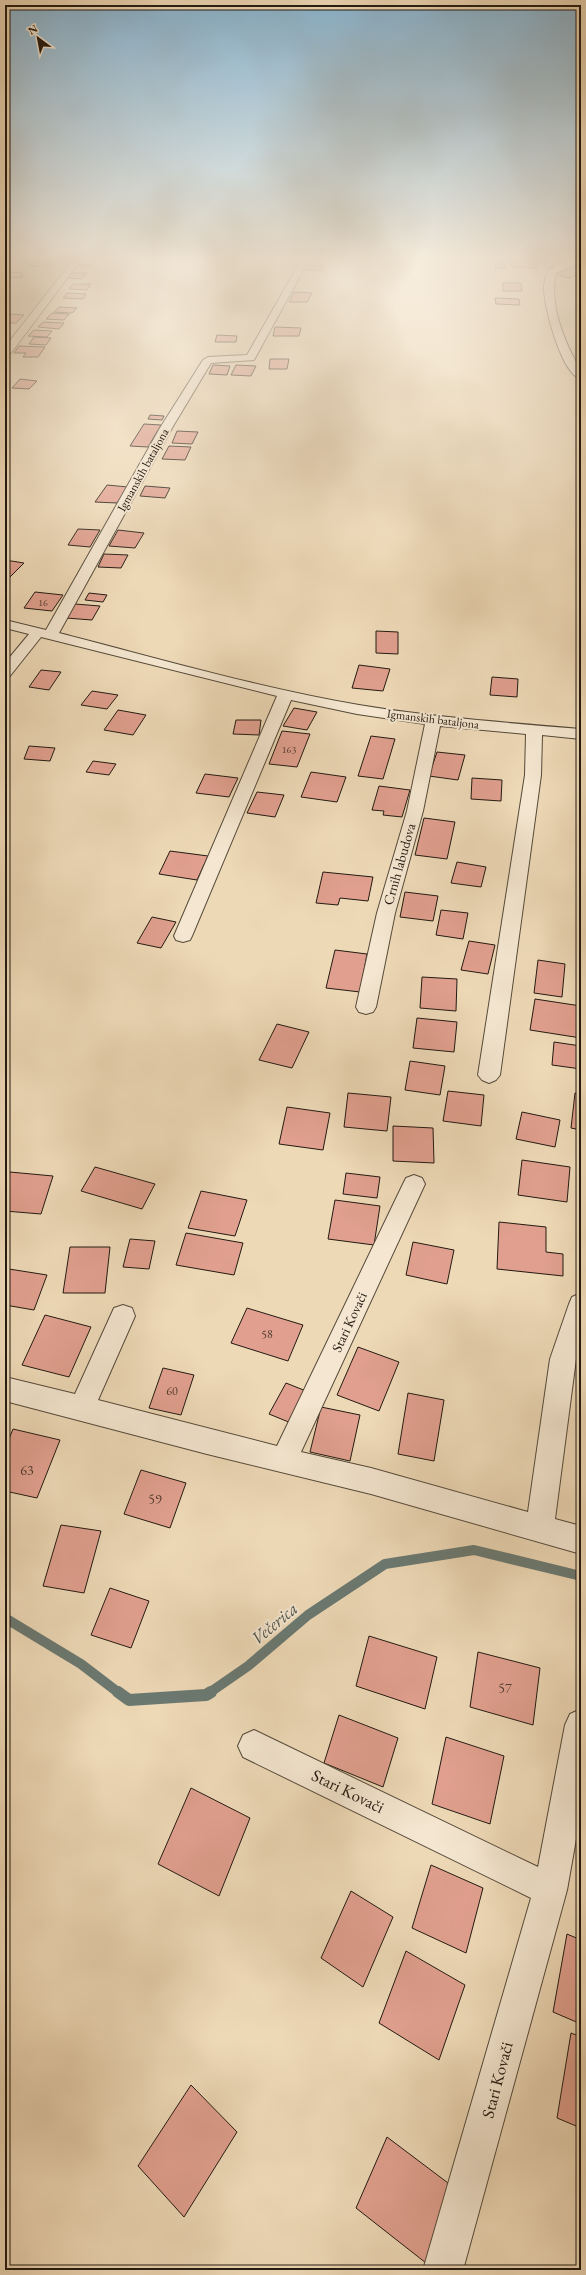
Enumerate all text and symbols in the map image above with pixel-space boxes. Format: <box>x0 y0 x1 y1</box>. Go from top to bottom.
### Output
north arrow <box>18 18 58 58</box>
text: N <box>25 21 40 38</box>
street label: Igmanskih bataljona <box>114 425 173 514</box>
house number: 16 <box>38 596 48 609</box>
street label: Igmanskih bataljona <box>386 705 480 733</box>
house number: 163 <box>282 743 296 756</box>
street label: Crnih labudova <box>379 821 419 907</box>
street label: Stari Kovači <box>327 1289 371 1355</box>
house number: 58 <box>261 1326 273 1342</box>
house number: 60 <box>166 1383 178 1399</box>
house number: 63 <box>20 1461 34 1479</box>
house number: 59 <box>148 1490 162 1508</box>
water label: Večerica <box>246 1597 302 1649</box>
house number: 57 <box>498 1679 512 1697</box>
street label: Stari Kovači <box>308 1764 388 1818</box>
street label: Stari Kovači <box>476 2039 518 2121</box>

